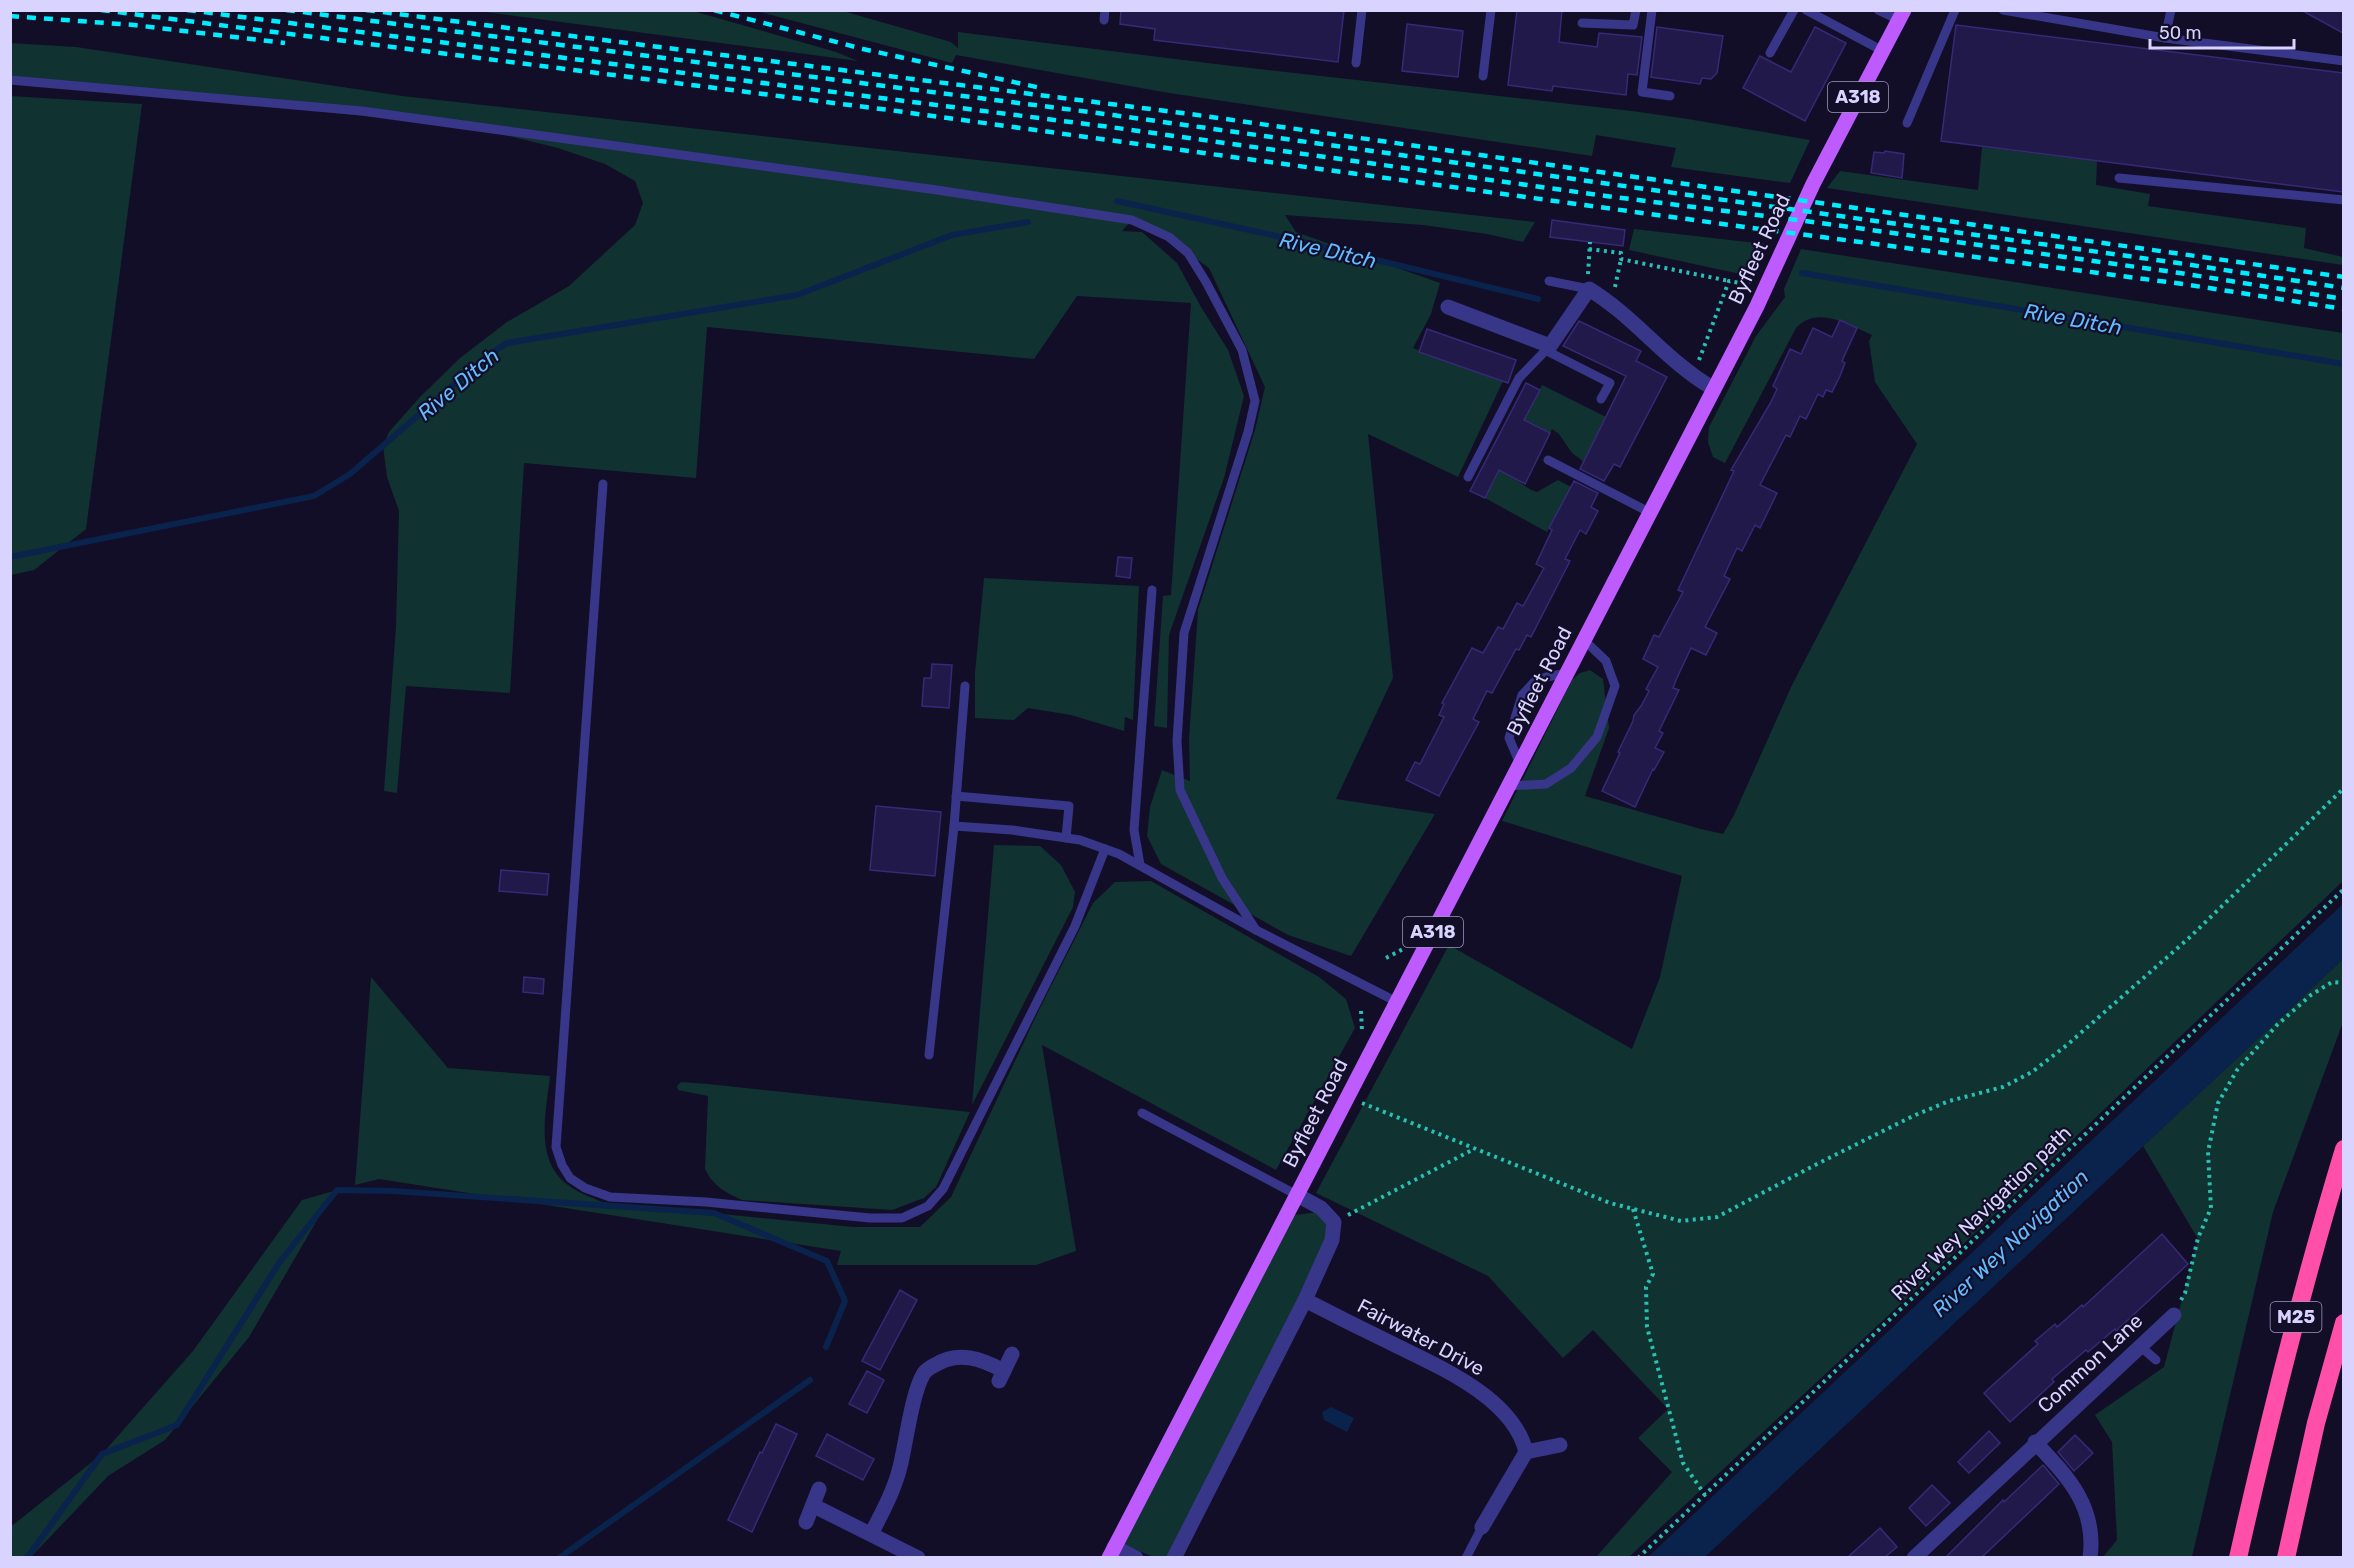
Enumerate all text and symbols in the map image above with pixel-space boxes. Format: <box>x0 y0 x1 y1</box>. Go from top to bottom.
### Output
scale bar <box>2150 12 2294 50</box>
text: 50 m <box>2159 22 2202 44</box>
road number: A318 <box>1828 82 1888 112</box>
street label: Byfleet Road <box>1723 190 1795 308</box>
water label: Rive Ditch <box>1277 227 1379 273</box>
water label: Rive Ditch <box>2022 298 2124 340</box>
water label: Rive Ditch <box>412 343 504 425</box>
street label: Byfleet Road <box>1501 623 1577 739</box>
road number: A318 <box>1403 917 1463 947</box>
street label: Byfleet Road <box>1277 1055 1353 1171</box>
street label: River Wey Navigation path <box>1886 1120 2076 1306</box>
water label: River Wey Navigation <box>1926 1164 2094 1322</box>
street label: Fairwater Drive <box>1353 1293 1489 1381</box>
road number: M25 <box>2270 1302 2322 1332</box>
street label: Common Lane <box>2033 1308 2147 1418</box>

